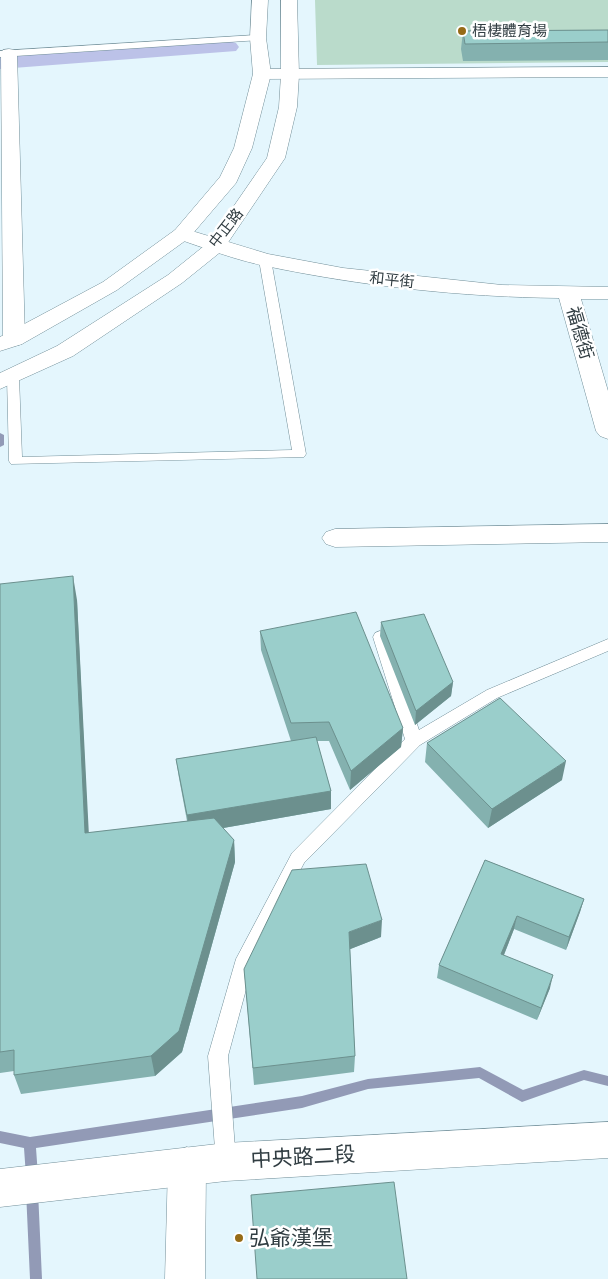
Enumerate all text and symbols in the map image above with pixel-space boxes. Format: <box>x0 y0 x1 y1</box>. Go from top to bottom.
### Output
place label: 梧棲體育場 <box>472 19 547 42</box>
marker: 梧棲體育場 <box>456 25 468 37</box>
street label: 中正路 <box>203 203 249 253</box>
street label: 和平街 <box>368 266 416 293</box>
street label: 福德街 <box>560 303 601 363</box>
street label: 中央路二段 <box>250 1137 356 1175</box>
place label: 弘爺漢堡 <box>249 1221 333 1253</box>
marker: 弘爺漢堡 <box>233 1232 245 1244</box>

